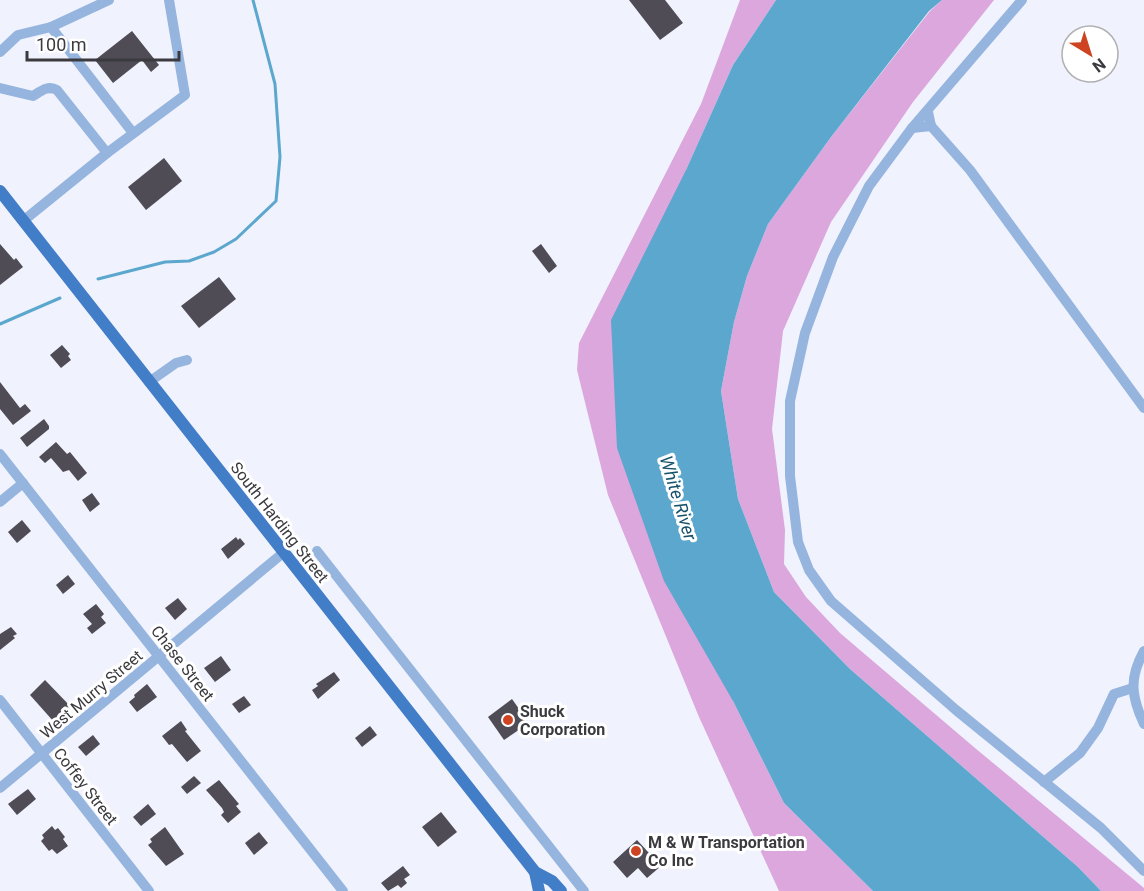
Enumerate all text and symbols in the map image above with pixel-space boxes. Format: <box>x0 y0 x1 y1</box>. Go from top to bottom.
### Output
scale bar <box>27 24 178 62</box>
north arrow <box>1060 24 1120 84</box>
text: 100 m <box>36 34 87 55</box>
text: N <box>1089 54 1109 76</box>
water label: White River <box>656 453 702 544</box>
street label: South Harding Street <box>227 458 333 586</box>
street label: Chase Street <box>147 622 218 705</box>
street label: West Murry Street <box>36 646 146 743</box>
place label: Shuck Corporation <box>520 702 605 739</box>
marker: Shuck Corporation <box>501 713 515 727</box>
street label: Coffey Street <box>50 744 122 829</box>
place label: M & W Transportation Co Inc <box>648 833 805 870</box>
marker: M & W Transportation Co Inc <box>629 844 643 858</box>

